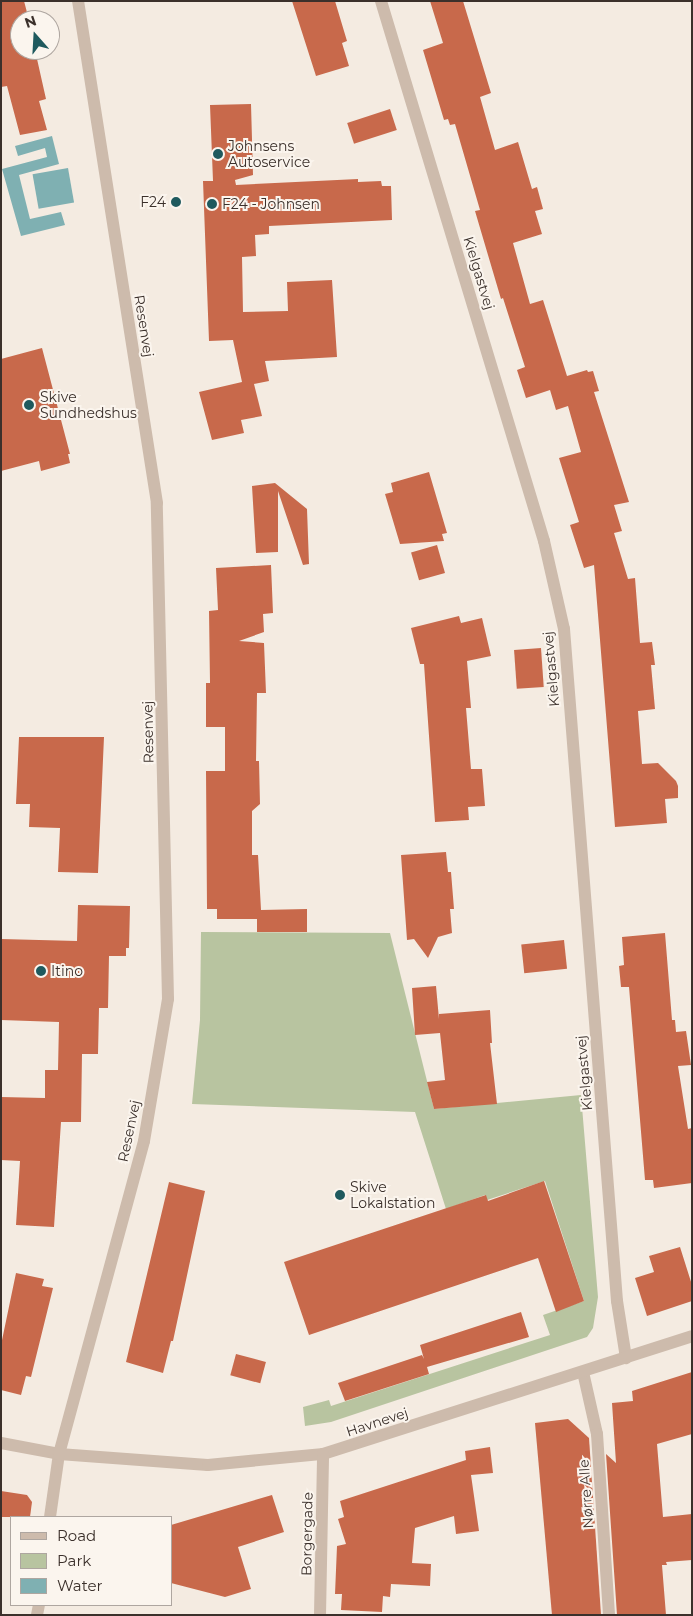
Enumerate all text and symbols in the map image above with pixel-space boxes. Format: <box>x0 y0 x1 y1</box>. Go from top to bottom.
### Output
north arrow <box>10 10 60 60</box>
text: N <box>22 11 39 32</box>
place label: Johnsens Autoservice <box>228 138 310 170</box>
marker: Johnsens Autoservice <box>212 148 224 160</box>
place label: F24 <box>140 194 166 210</box>
marker: F24 <box>170 196 182 208</box>
place label: F24 - Johnsen <box>222 196 320 212</box>
marker: F24 - Johnsen <box>206 198 218 210</box>
street label: Kielgastvej <box>460 234 498 312</box>
street label: Resenvej <box>131 294 157 358</box>
place label: Skive Sundhedshus <box>40 389 137 422</box>
marker: Skive Sundhedshus <box>22 398 36 412</box>
street label: Kielgastvej <box>539 631 563 707</box>
street label: Resenvej <box>139 700 157 764</box>
place label: Itino <box>51 963 83 979</box>
marker: Itino <box>35 965 47 977</box>
street label: Kielgastvej <box>572 1035 596 1111</box>
street label: Resenvej <box>114 1099 144 1163</box>
place label: Skive Lokalstation <box>350 1179 435 1212</box>
marker: Skive Lokalstation <box>334 1189 346 1201</box>
street label: Havnevej <box>344 1404 410 1440</box>
street label: Nørre Alle <box>575 1459 597 1529</box>
street label: Borgergade <box>298 1492 316 1576</box>
legend <box>10 1516 172 1606</box>
text: Road <box>57 1526 96 1545</box>
text: Park <box>57 1551 91 1570</box>
text: Water <box>57 1576 103 1595</box>

